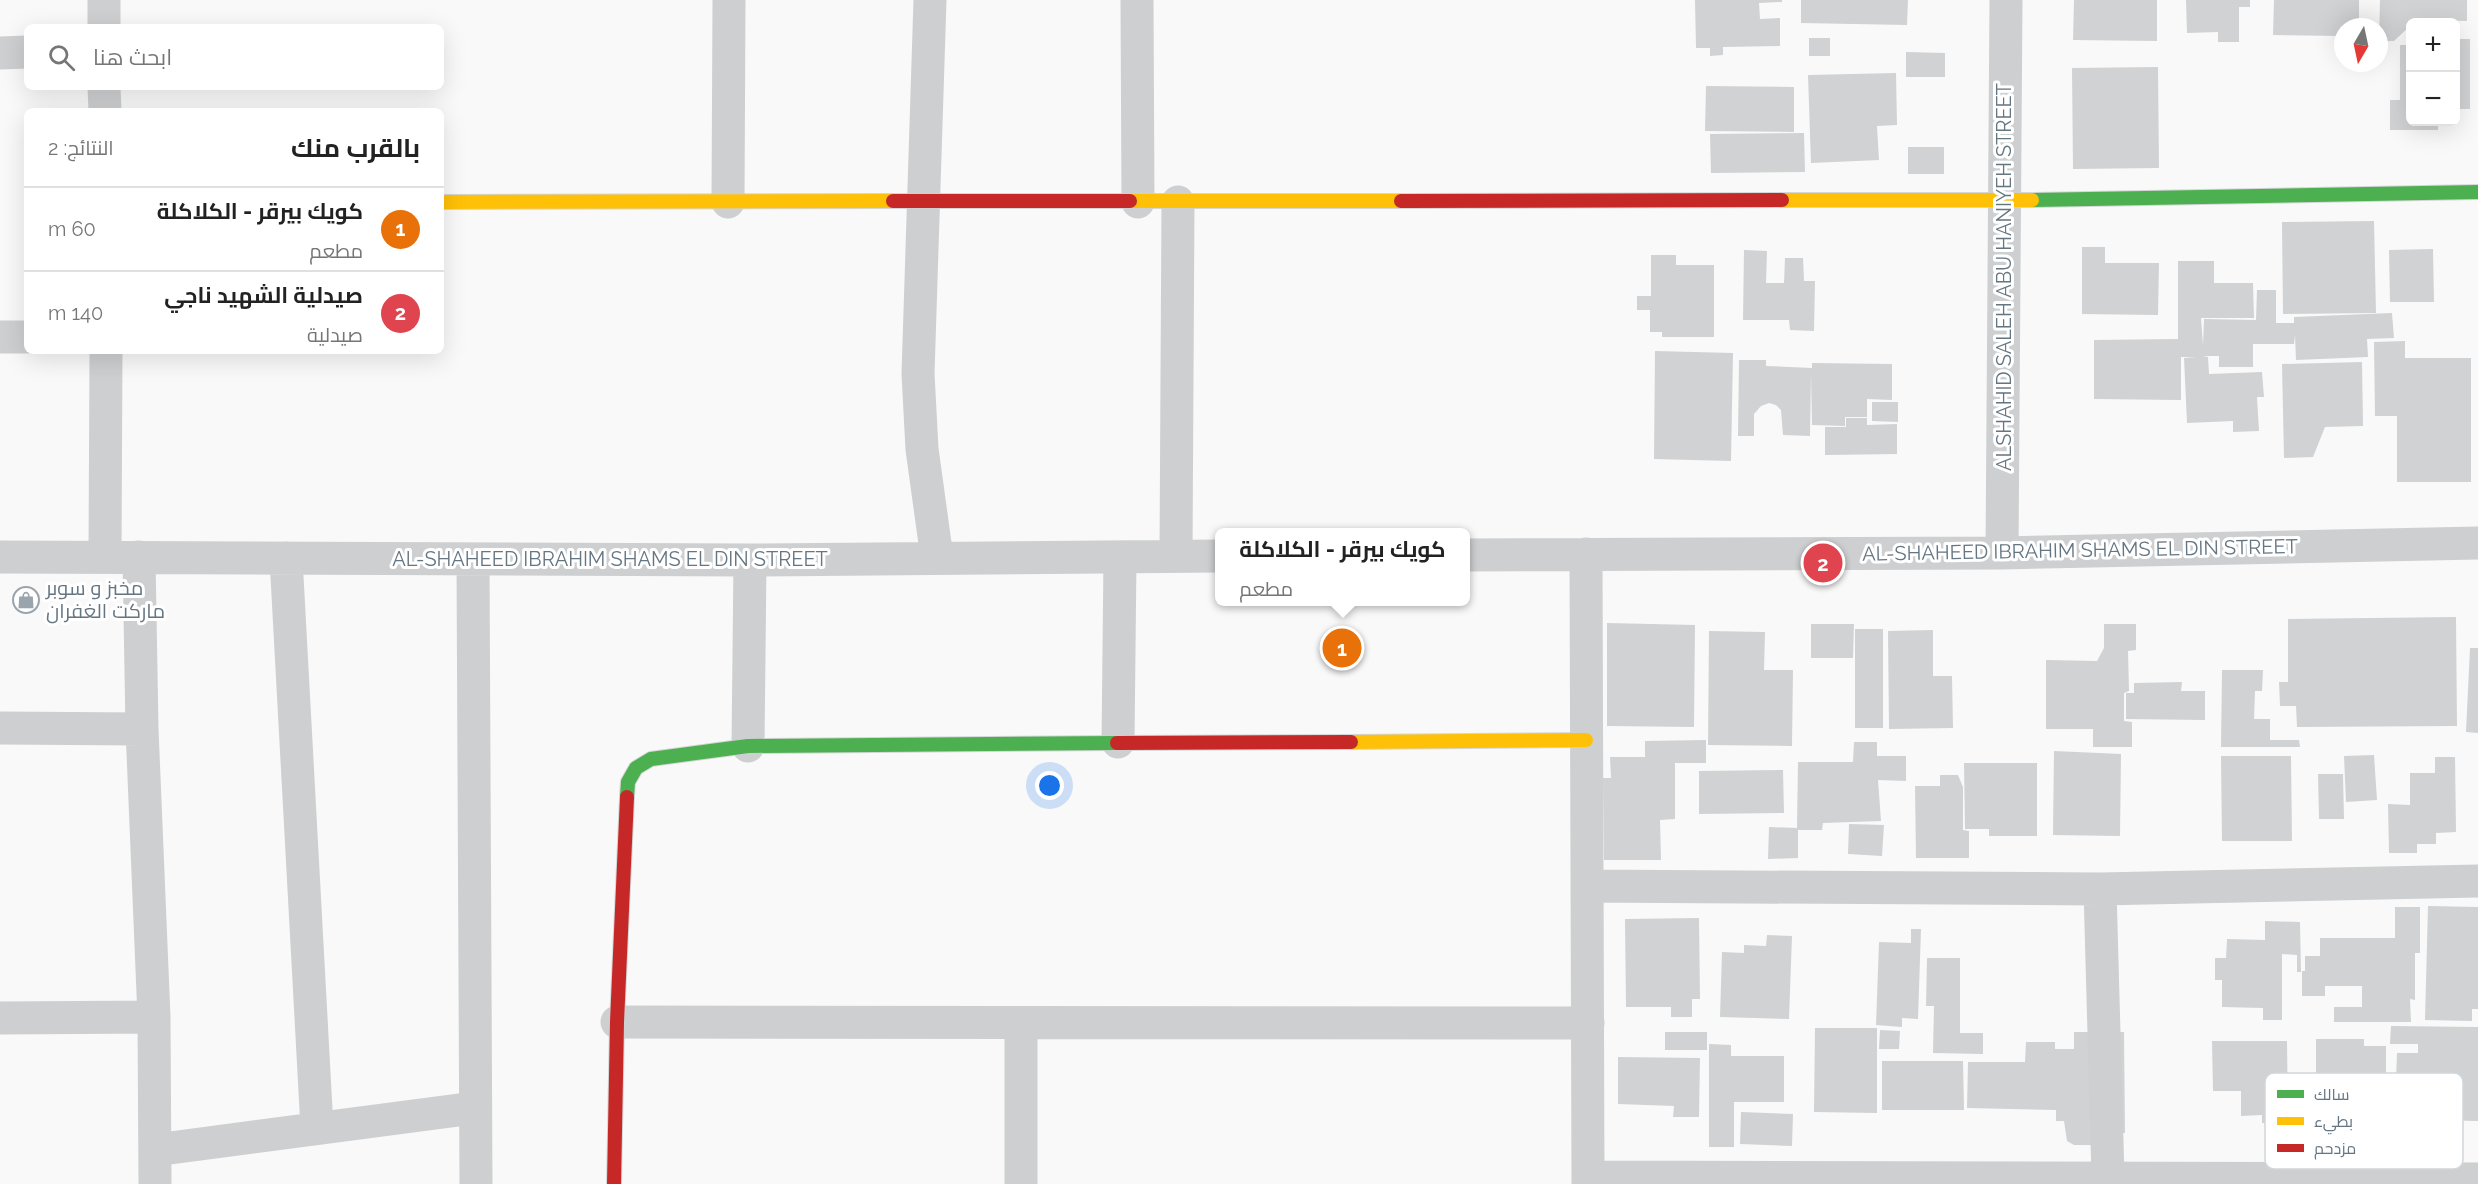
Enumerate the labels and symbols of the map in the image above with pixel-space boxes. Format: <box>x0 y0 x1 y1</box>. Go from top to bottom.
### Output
north arrow <box>2334 18 2388 72</box>
street label: ALSHAHID SALEH ABU HANIYEH STREET <box>1992 83 2016 471</box>
street label: AL-SHAHEED IBRAHIM SHAMS EL DIN STREET <box>1862 534 2298 566</box>
pin: 2 <box>1804 540 1842 586</box>
street label: AL-SHAHEED IBRAHIM SHAMS EL DIN STREET <box>392 547 828 571</box>
place label: مخبز و سوبر ماركت الغفران <box>45 576 165 624</box>
shop icon: مخبز و سوبر ماركت الغفران <box>11 585 41 615</box>
pin: 1 <box>1322 626 1362 670</box>
your location <box>1035 771 1064 800</box>
legend <box>2265 1073 2463 1169</box>
text: سالك <box>2314 1085 2349 1104</box>
text: بطيء <box>2314 1112 2353 1135</box>
text: مزدحم <box>2314 1139 2356 1160</box>

